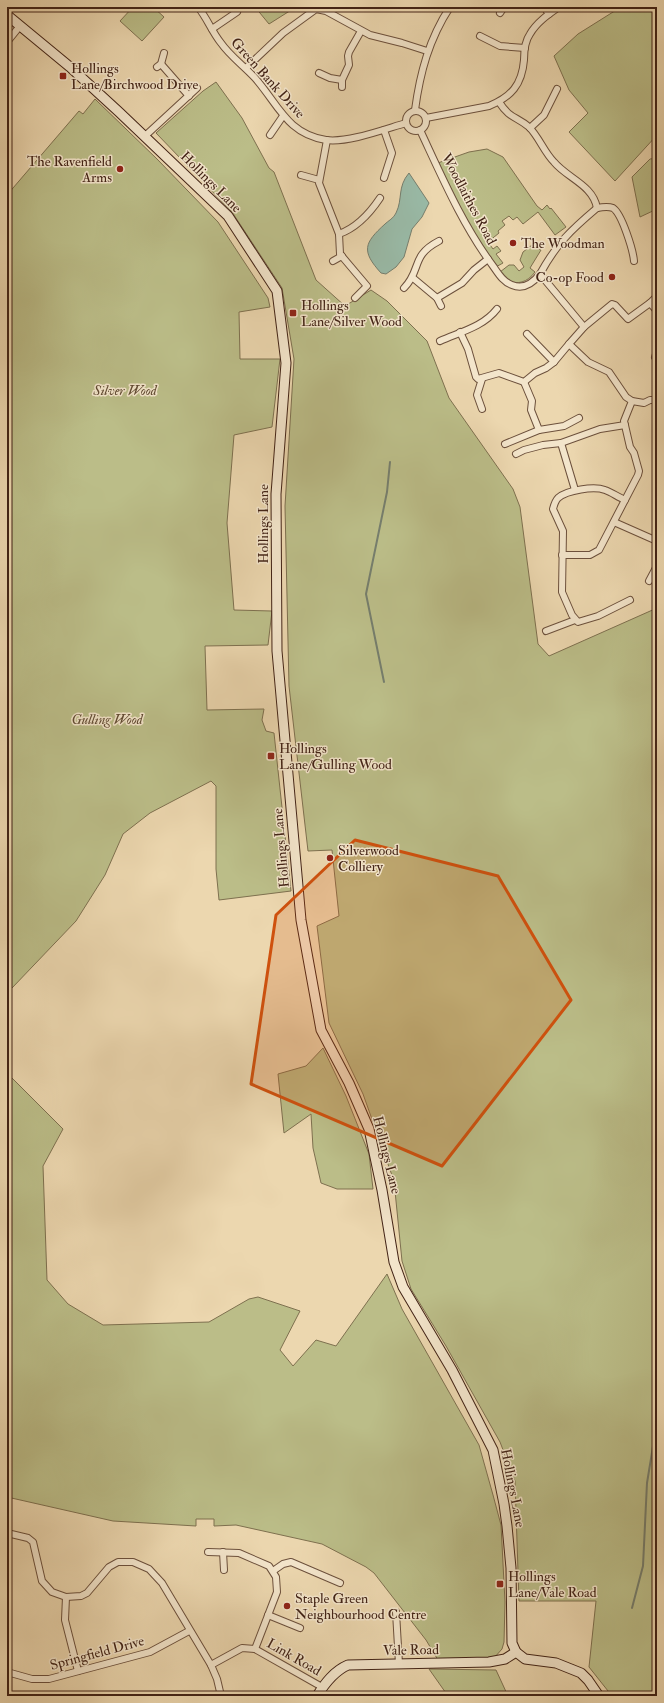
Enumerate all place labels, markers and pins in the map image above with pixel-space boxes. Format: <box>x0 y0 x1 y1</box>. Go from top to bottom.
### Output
place label: Hollings Lane/Birchwood Drive <box>71 60 198 93</box>
marker: Hollings Lane/Birchwood Drive <box>58 71 68 81</box>
place label: The Ravenfield Arms <box>27 153 112 186</box>
marker: The Ravenfield Arms <box>115 164 125 174</box>
place label: The Woodman <box>521 235 605 252</box>
marker: The Woodman <box>508 238 518 248</box>
place label: Co-op Food <box>536 269 604 287</box>
marker: Co-op Food <box>607 272 617 282</box>
place label: Hollings Lane/Silver Wood <box>301 297 402 330</box>
marker: Hollings Lane/Silver Wood <box>288 308 298 318</box>
place label: Hollings Lane/Gulling Wood <box>279 740 392 773</box>
marker: Hollings Lane/Gulling Wood <box>266 751 276 761</box>
place label: Silverwood Colliery <box>338 842 399 876</box>
marker: Silverwood Colliery <box>325 853 335 863</box>
place label: Hollings Lane/Vale Road <box>508 1568 597 1601</box>
marker: Hollings Lane/Vale Road <box>495 1579 505 1589</box>
place label: Staple Green Neighbourhood Centre <box>295 1590 427 1623</box>
marker: Staple Green Neighbourhood Centre <box>282 1601 292 1611</box>

